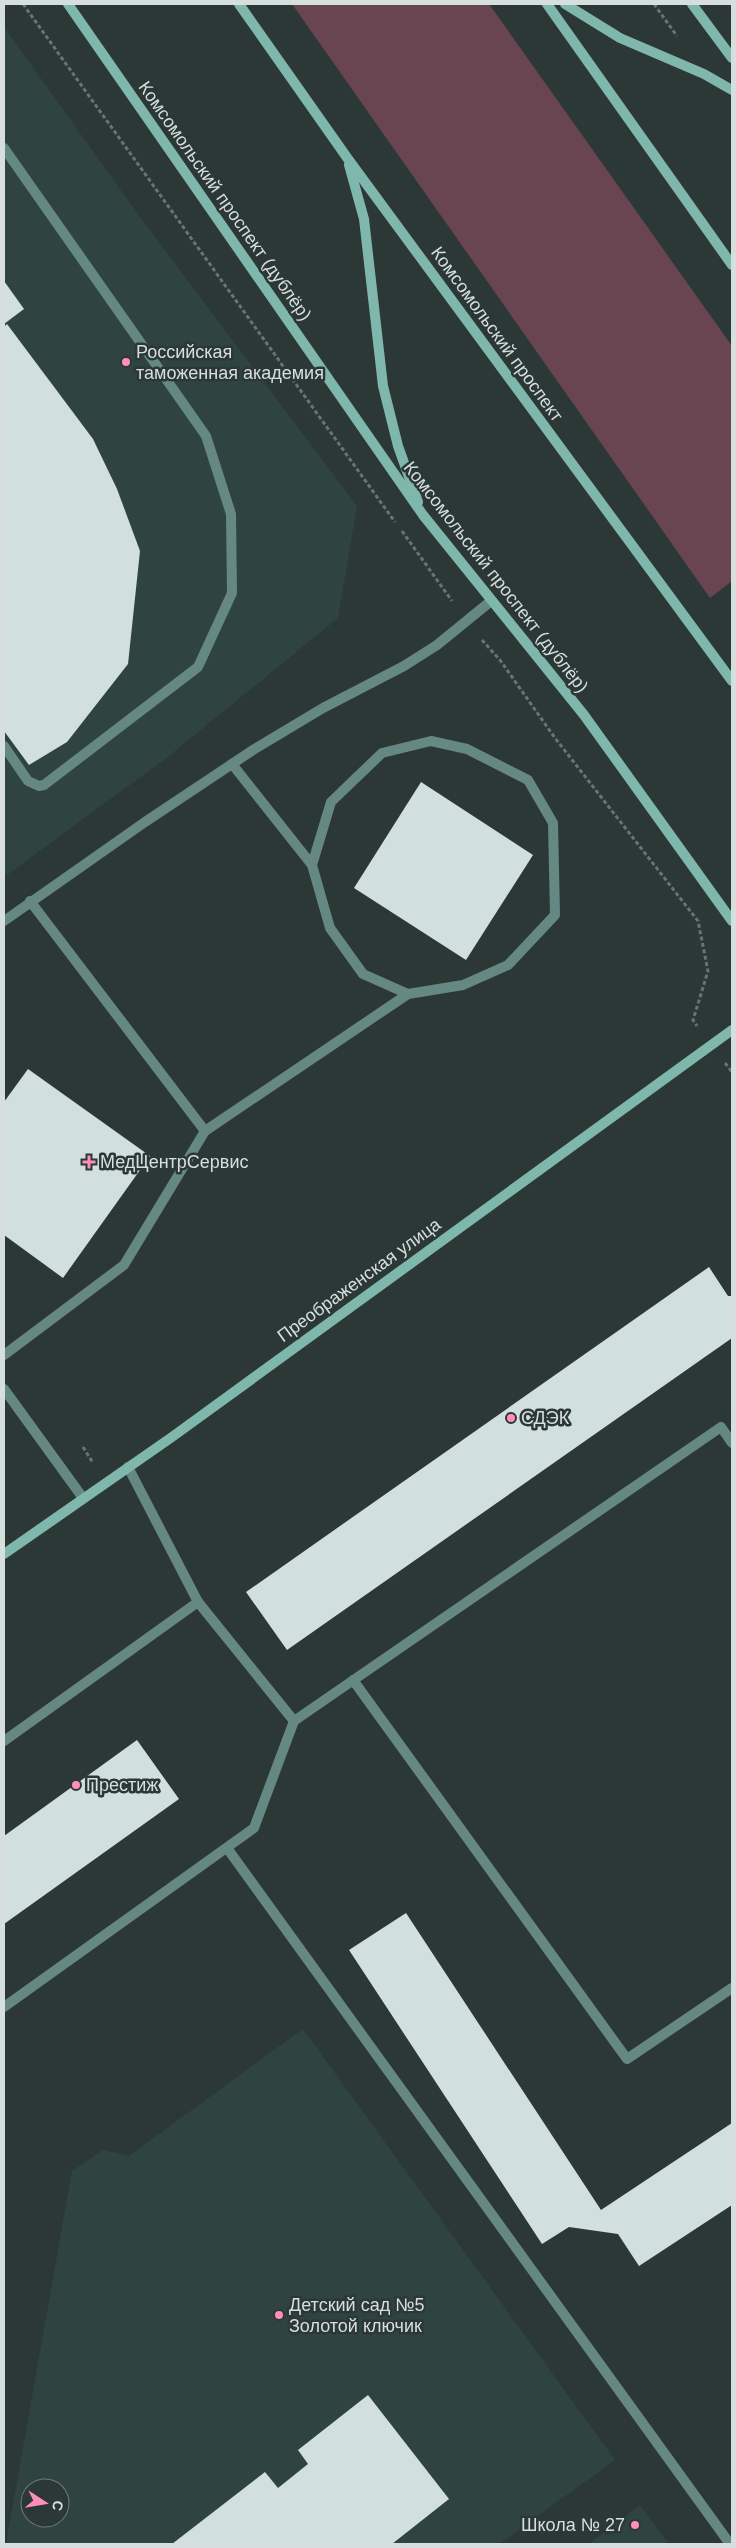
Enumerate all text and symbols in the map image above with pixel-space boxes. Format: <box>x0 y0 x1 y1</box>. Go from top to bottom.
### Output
street label: Комсомольский проспект (дублёр) <box>134 78 316 324</box>
street label: Комсомольский проспект <box>427 243 567 425</box>
place label: Российская таможенная академия <box>136 342 324 383</box>
marker: Российская таможенная академия <box>120 356 132 368</box>
street label: Комсомольский проспект (дублёр) <box>400 458 592 696</box>
place label: МедЦентрСервис <box>100 1152 248 1172</box>
marker: МедЦентрСервис <box>82 1155 96 1169</box>
street label: Преображенская улица <box>274 1213 445 1346</box>
place label: СДЭК <box>521 1408 570 1428</box>
marker: СДЭК <box>505 1412 517 1424</box>
place label: Престиж <box>86 1775 158 1795</box>
marker: Престиж <box>70 1779 82 1791</box>
place label: Детский сад №5 Золотой ключик <box>289 2295 424 2336</box>
marker: Детский сад №5 Золотой ключик <box>273 2309 285 2321</box>
north arrow <box>20 2478 70 2528</box>
text: С <box>49 2499 67 2512</box>
place label: Школа № 27 <box>521 2515 625 2535</box>
marker: Школа № 27 <box>629 2519 641 2531</box>

